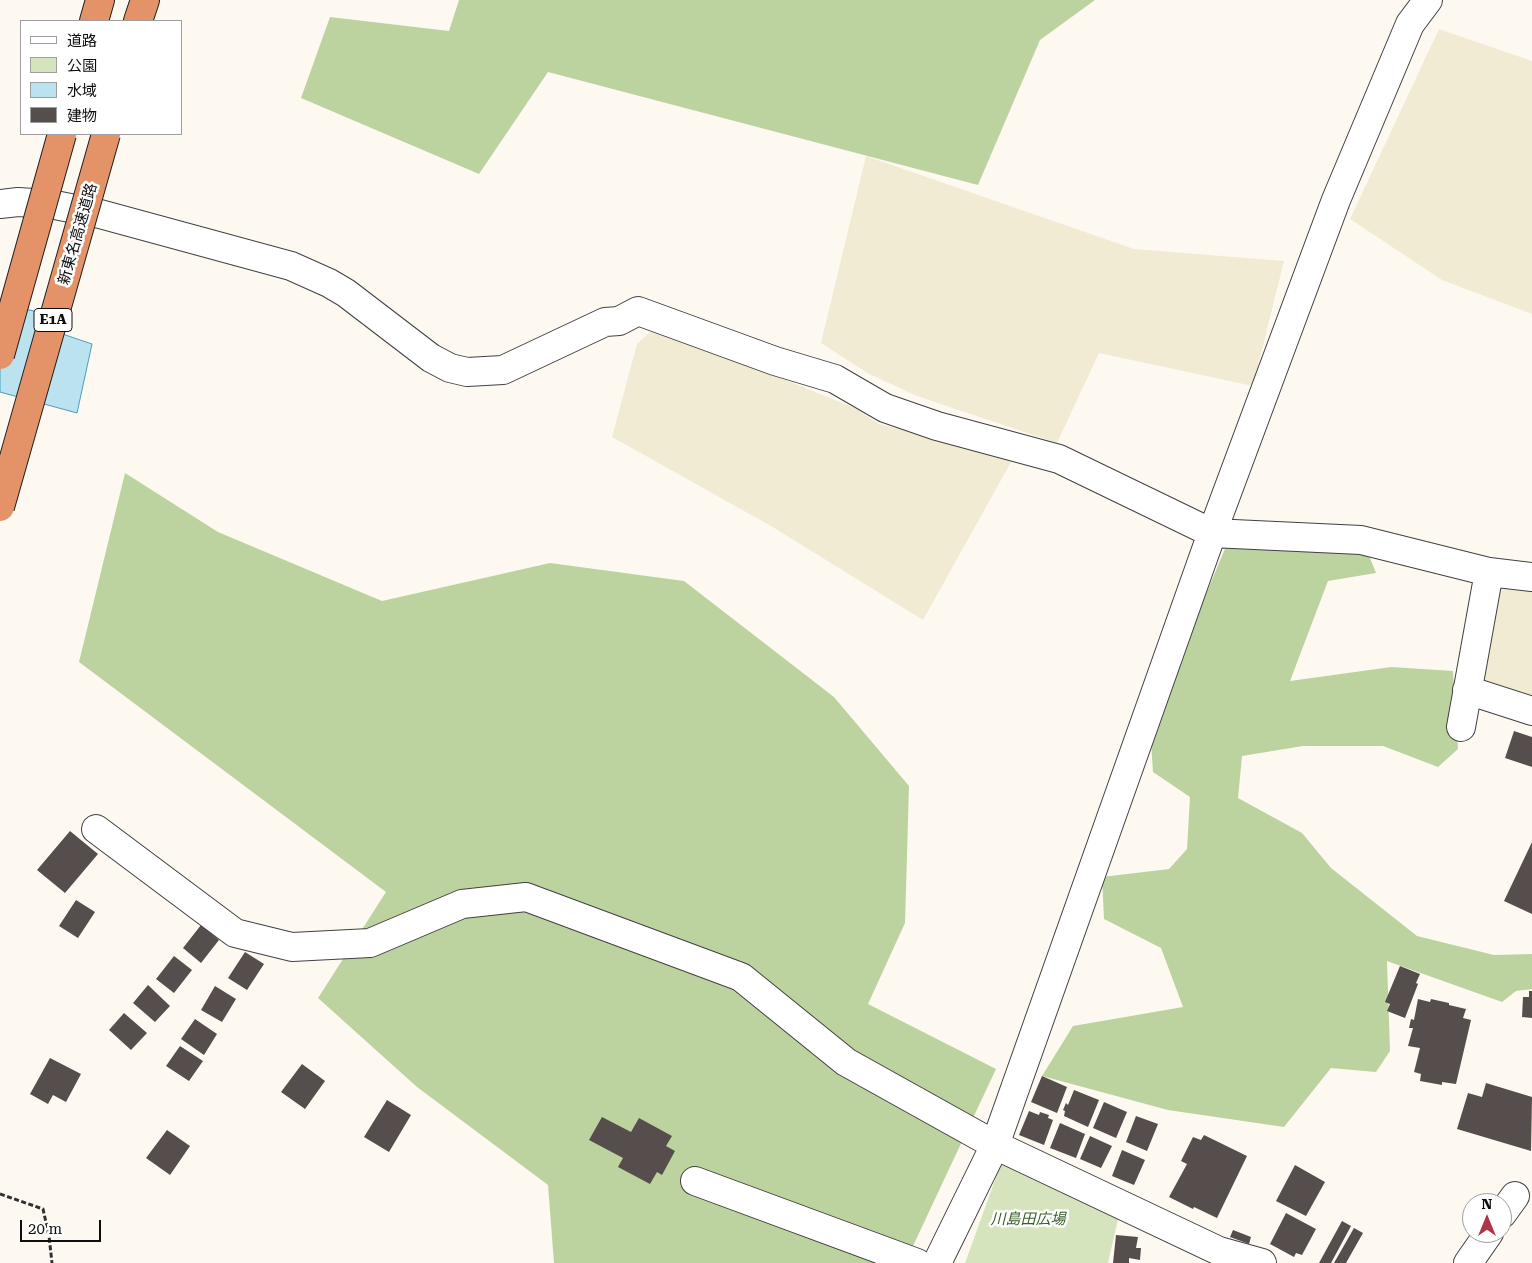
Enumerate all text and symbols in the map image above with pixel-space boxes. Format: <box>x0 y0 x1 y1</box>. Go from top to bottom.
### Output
legend <box>20 20 182 135</box>
text: 道路 <box>67 32 97 50</box>
text: 公園 <box>67 57 97 75</box>
text: 水域 <box>67 82 97 100</box>
text: 建物 <box>67 107 97 125</box>
street label: 新東名高速道路 <box>55 181 101 287</box>
road number: E1A <box>34 308 72 332</box>
north arrow <box>1462 1193 1512 1243</box>
text: N <box>1482 1196 1492 1212</box>
scale bar <box>22 1210 104 1242</box>
park label: 川島田広場 <box>991 1211 1065 1229</box>
text: 20 m <box>28 1220 62 1238</box>

